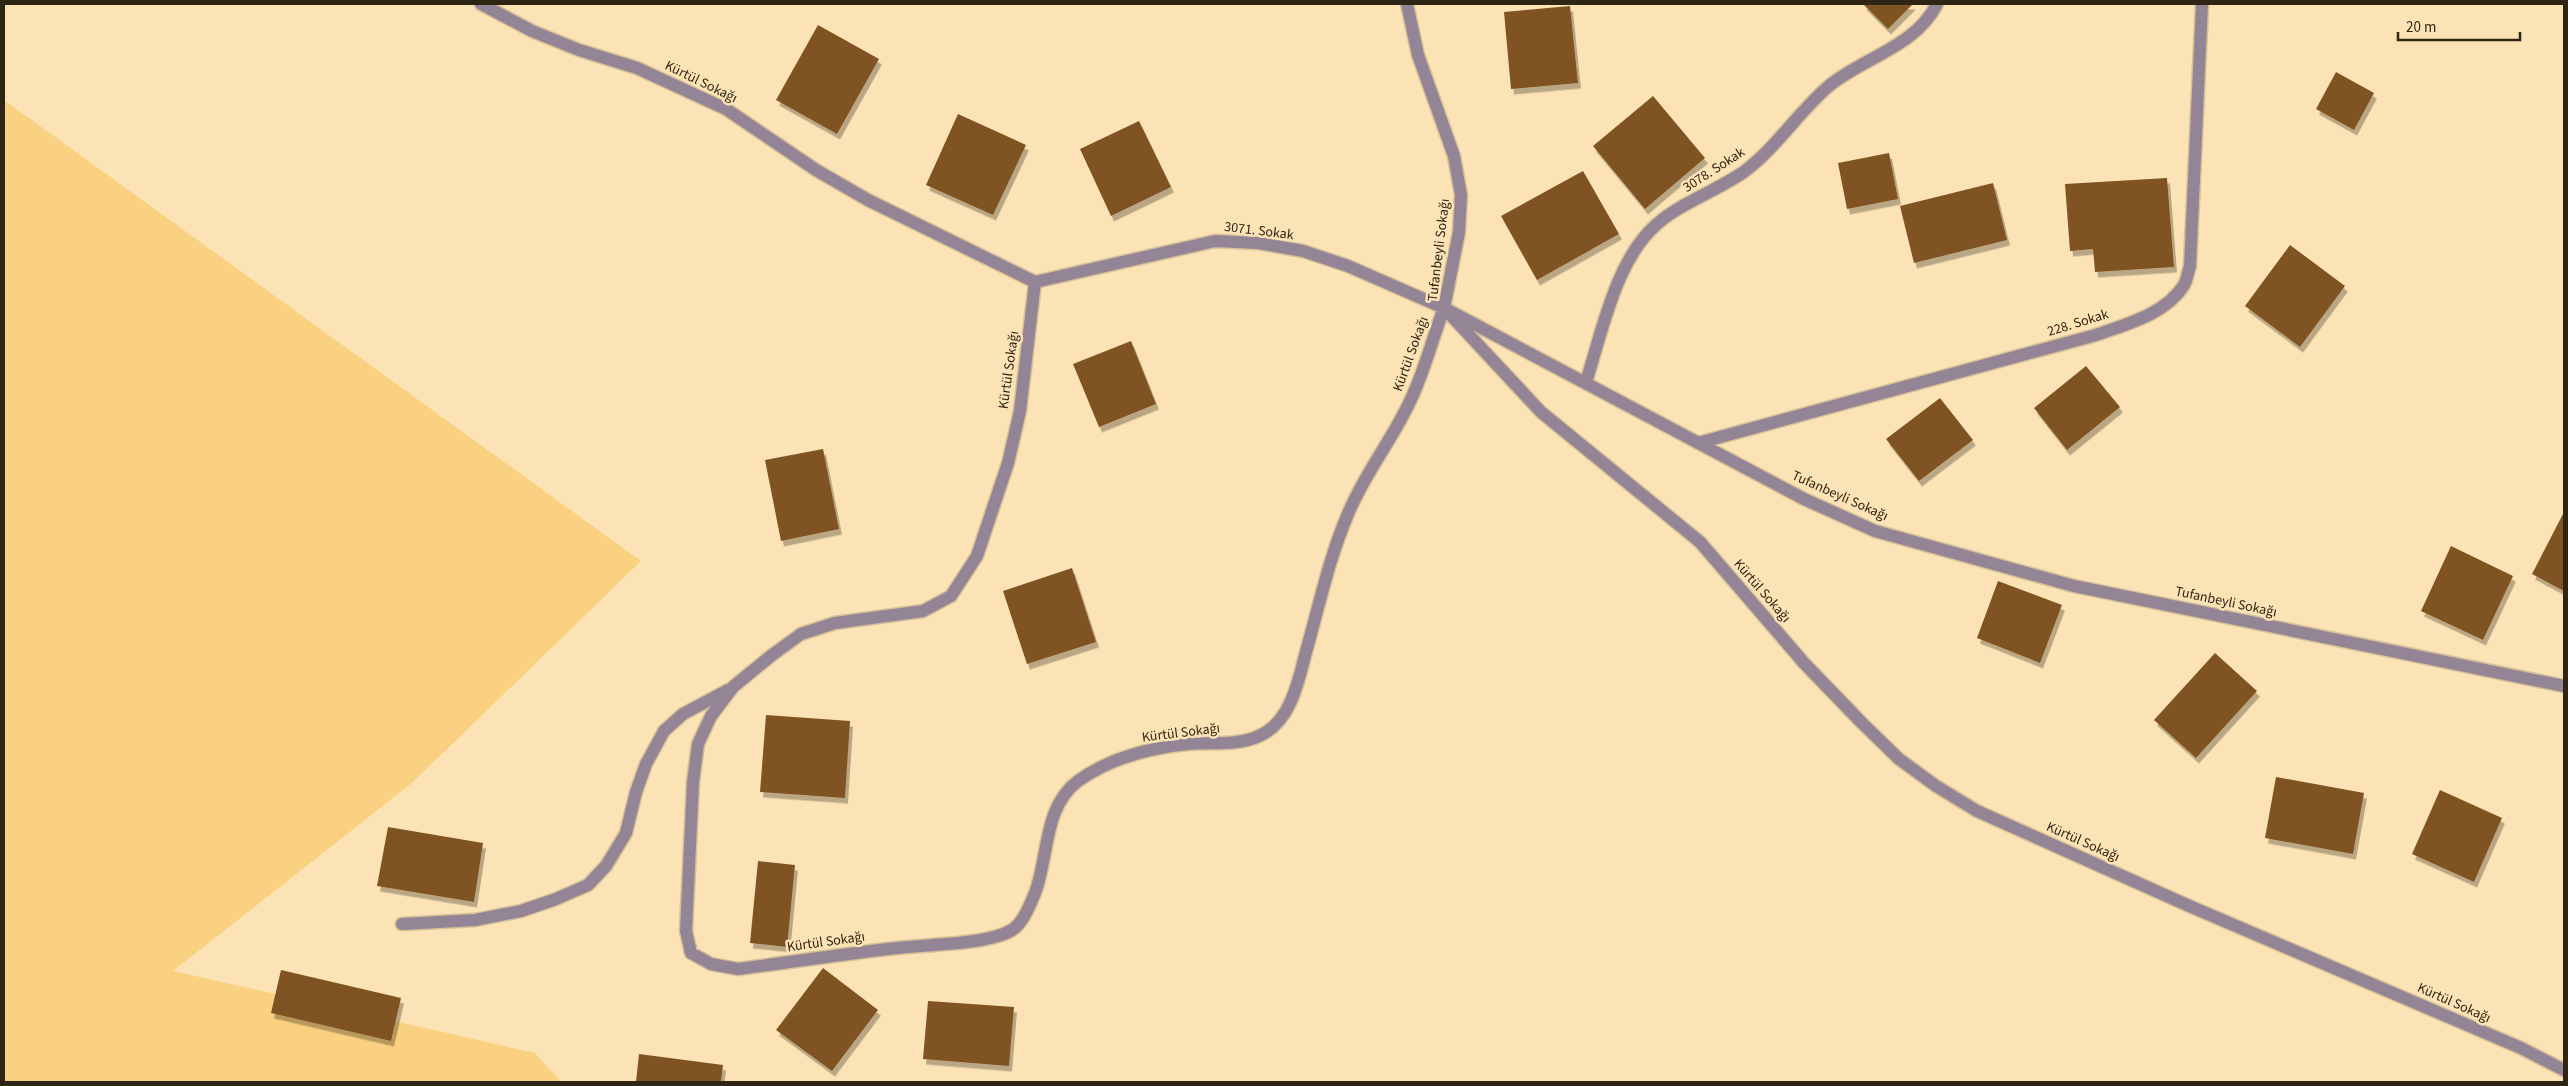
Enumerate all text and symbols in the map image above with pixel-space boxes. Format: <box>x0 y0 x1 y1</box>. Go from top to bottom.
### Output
scale bar <box>2398 10 2520 42</box>
text: 20 m <box>2406 17 2436 38</box>
street label: Kürtül Sokağı <box>661 56 741 108</box>
street label: 3078. Sokak <box>1679 143 1749 197</box>
street label: Tufanbeyli Sokağı <box>1423 197 1455 303</box>
street label: 3071. Sokak <box>1223 217 1295 245</box>
street label: 228. Sokak <box>2045 304 2111 342</box>
street label: Kürtül Sokağı <box>1388 314 1434 394</box>
street label: Kürtül Sokağı <box>994 330 1024 410</box>
street label: Tufanbeyli Sokağı <box>1789 466 1891 526</box>
street label: Kürtül Sokağı <box>1729 555 1795 627</box>
street label: Tufanbeyli Sokağı <box>2173 581 2279 623</box>
street label: Kürtül Sokağı <box>1141 718 1221 748</box>
street label: Kürtül Sokağı <box>2043 817 2123 867</box>
street label: Kürtül Sokağı <box>786 927 866 957</box>
street label: Kürtül Sokağı <box>2414 978 2494 1028</box>

